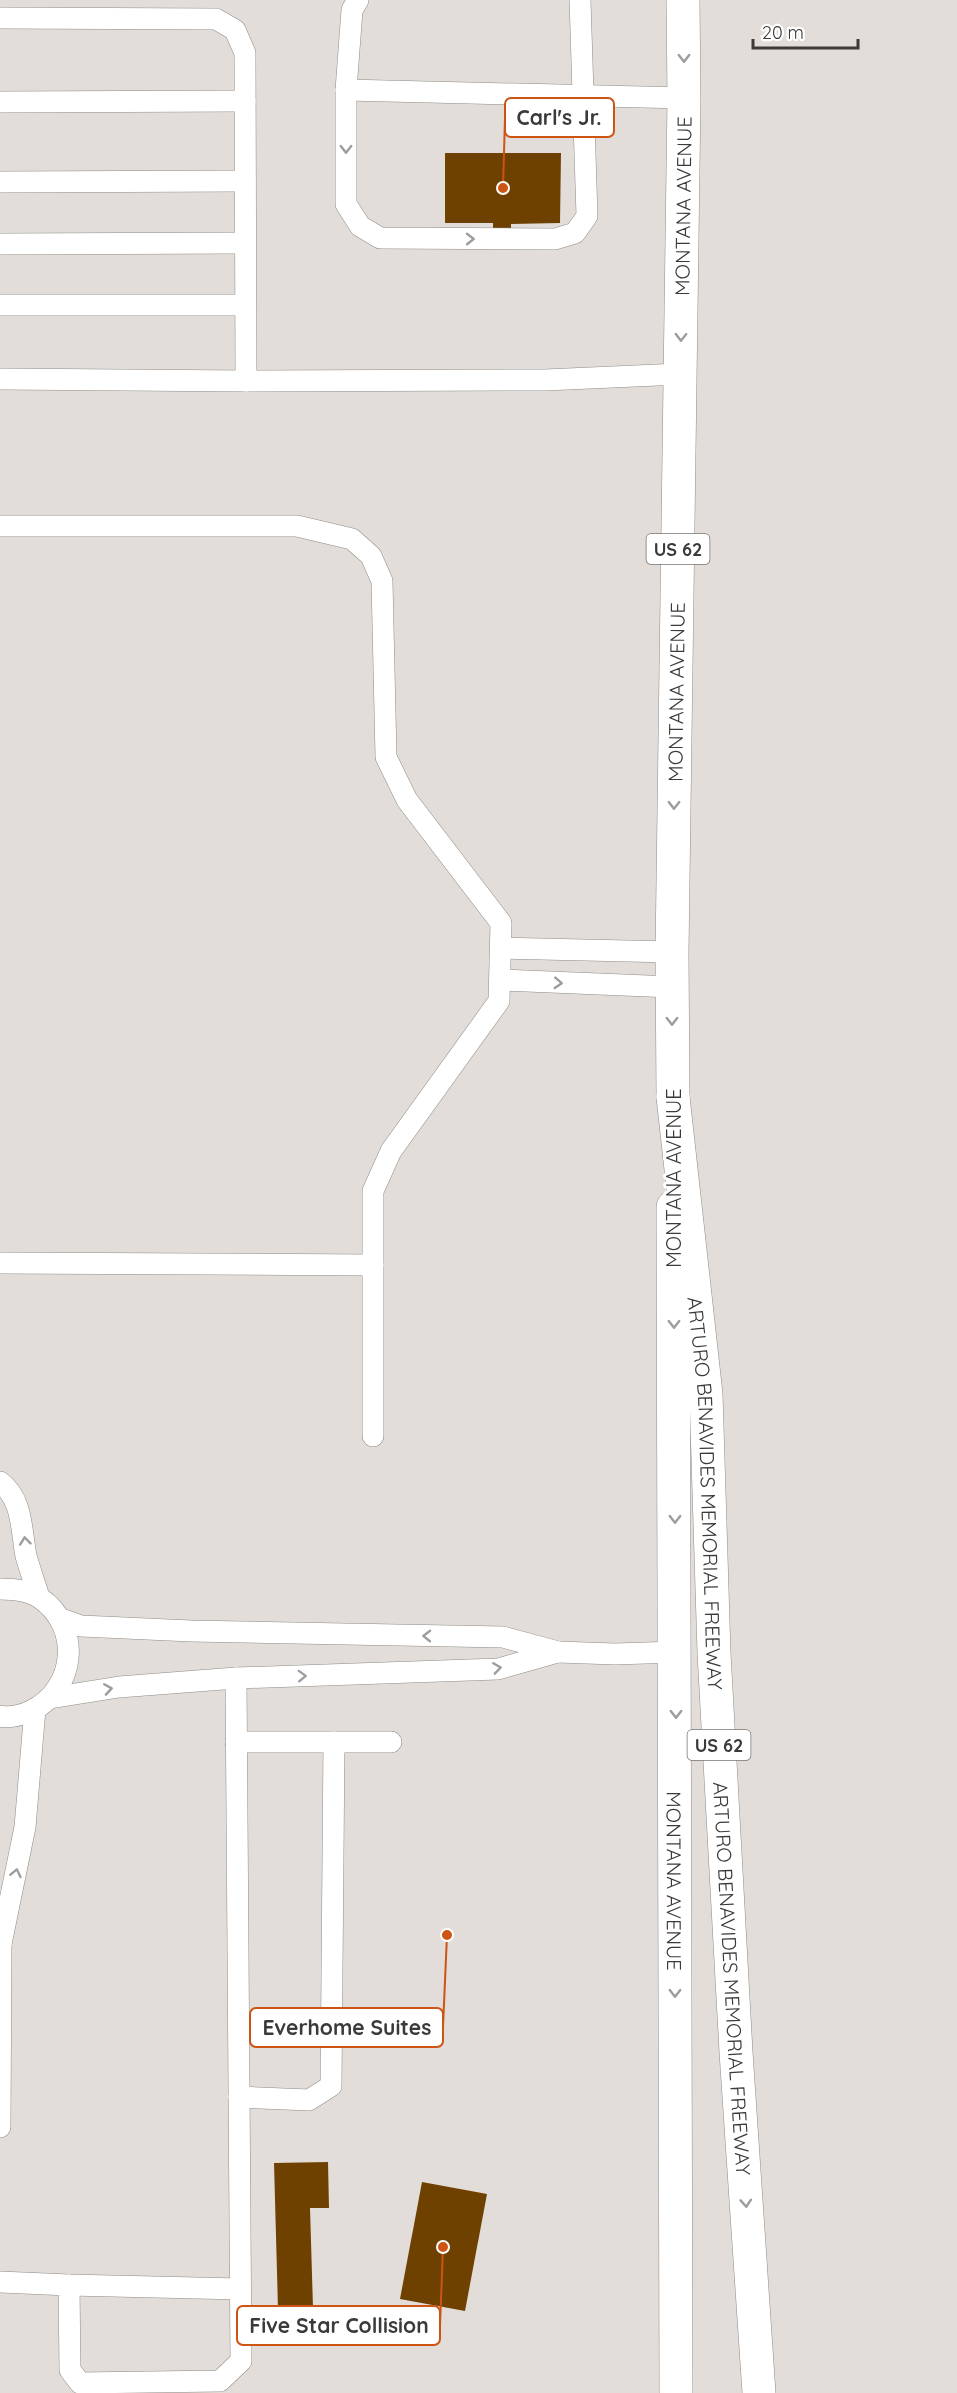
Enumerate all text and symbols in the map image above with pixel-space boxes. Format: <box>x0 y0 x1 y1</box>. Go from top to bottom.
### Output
scale bar <box>753 12 858 50</box>
text: 20 m <box>762 21 804 44</box>
one-way arrow <box>678 54 690 63</box>
callout: Carl's Jr. <box>505 98 614 137</box>
text: Carl's Jr. <box>516 104 602 130</box>
street label: MONTANA AVENUE <box>669 116 696 296</box>
one-way arrow <box>340 144 352 153</box>
one-way arrow <box>466 233 475 245</box>
one-way arrow <box>675 333 687 342</box>
road number: US 62 <box>646 534 710 564</box>
street label: MONTANA AVENUE <box>662 602 689 782</box>
one-way arrow <box>668 801 680 810</box>
one-way arrow <box>554 977 563 990</box>
one-way arrow <box>666 1017 678 1026</box>
street label: MONTANA AVENUE <box>661 1088 686 1268</box>
street label: ARTURO BENAVIDES MEMORIAL FREEWAY <box>683 1295 729 1691</box>
one-way arrow <box>668 1319 680 1328</box>
one-way arrow <box>669 1514 681 1523</box>
one-way arrow <box>19 1536 31 1545</box>
one-way arrow <box>423 1629 432 1642</box>
one-way arrow <box>492 1662 502 1674</box>
one-way arrow <box>298 1669 307 1682</box>
one-way arrow <box>103 1683 113 1696</box>
one-way arrow <box>670 1709 682 1718</box>
road number: US 62 <box>688 1730 750 1760</box>
street label: ARTURO BENAVIDES MEMORIAL FREEWAY <box>709 1781 757 2176</box>
street label: MONTANA AVENUE <box>662 1791 687 1971</box>
one-way arrow <box>9 1868 22 1878</box>
one-way arrow <box>669 1988 681 1997</box>
callout: Everhome Suites <box>250 2008 443 2047</box>
text: Everhome Suites <box>263 2014 431 2040</box>
one-way arrow <box>739 2198 752 2207</box>
callout: Five Star Collision <box>237 2306 440 2345</box>
text: Five Star Collision <box>249 2312 429 2338</box>

